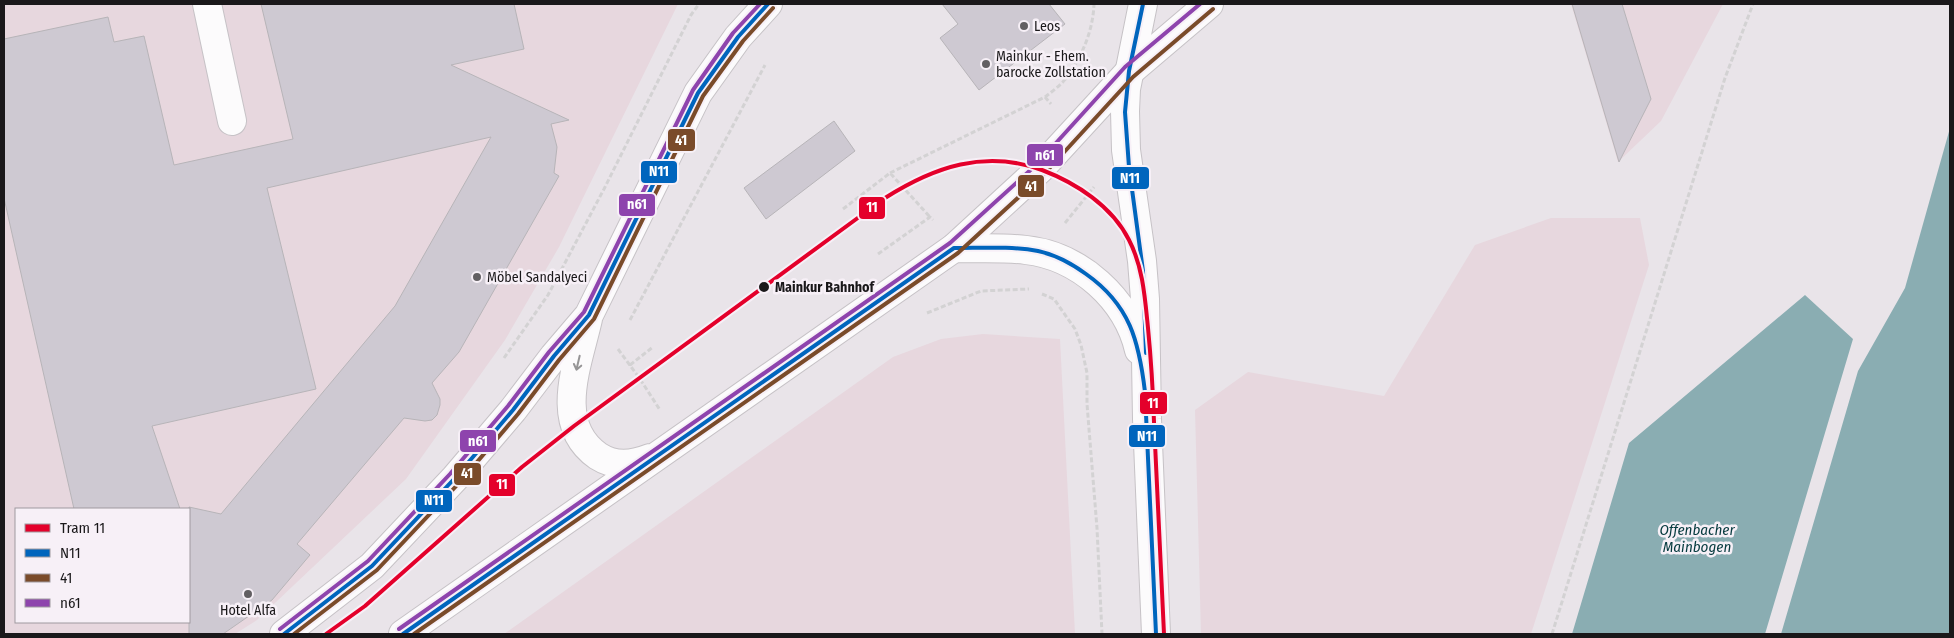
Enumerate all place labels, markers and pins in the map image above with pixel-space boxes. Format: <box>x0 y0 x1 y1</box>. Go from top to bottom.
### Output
place label: Leos <box>1034 18 1060 35</box>
marker: Leos <box>1018 20 1030 32</box>
place label: Mainkur - Ehem. barocke Zollstation <box>996 48 1106 81</box>
marker: Mainkur - Ehem. barocke Zollstation <box>980 58 992 70</box>
place label: Möbel Sandalyeci <box>487 269 587 286</box>
marker: Möbel Sandalyeci <box>471 271 483 283</box>
place label: Mainkur Bahnhof <box>775 279 876 296</box>
marker: Mainkur Bahnhof <box>757 280 771 294</box>
marker: Hotel Alfa <box>242 588 254 600</box>
place label: Hotel Alfa <box>220 602 276 619</box>

